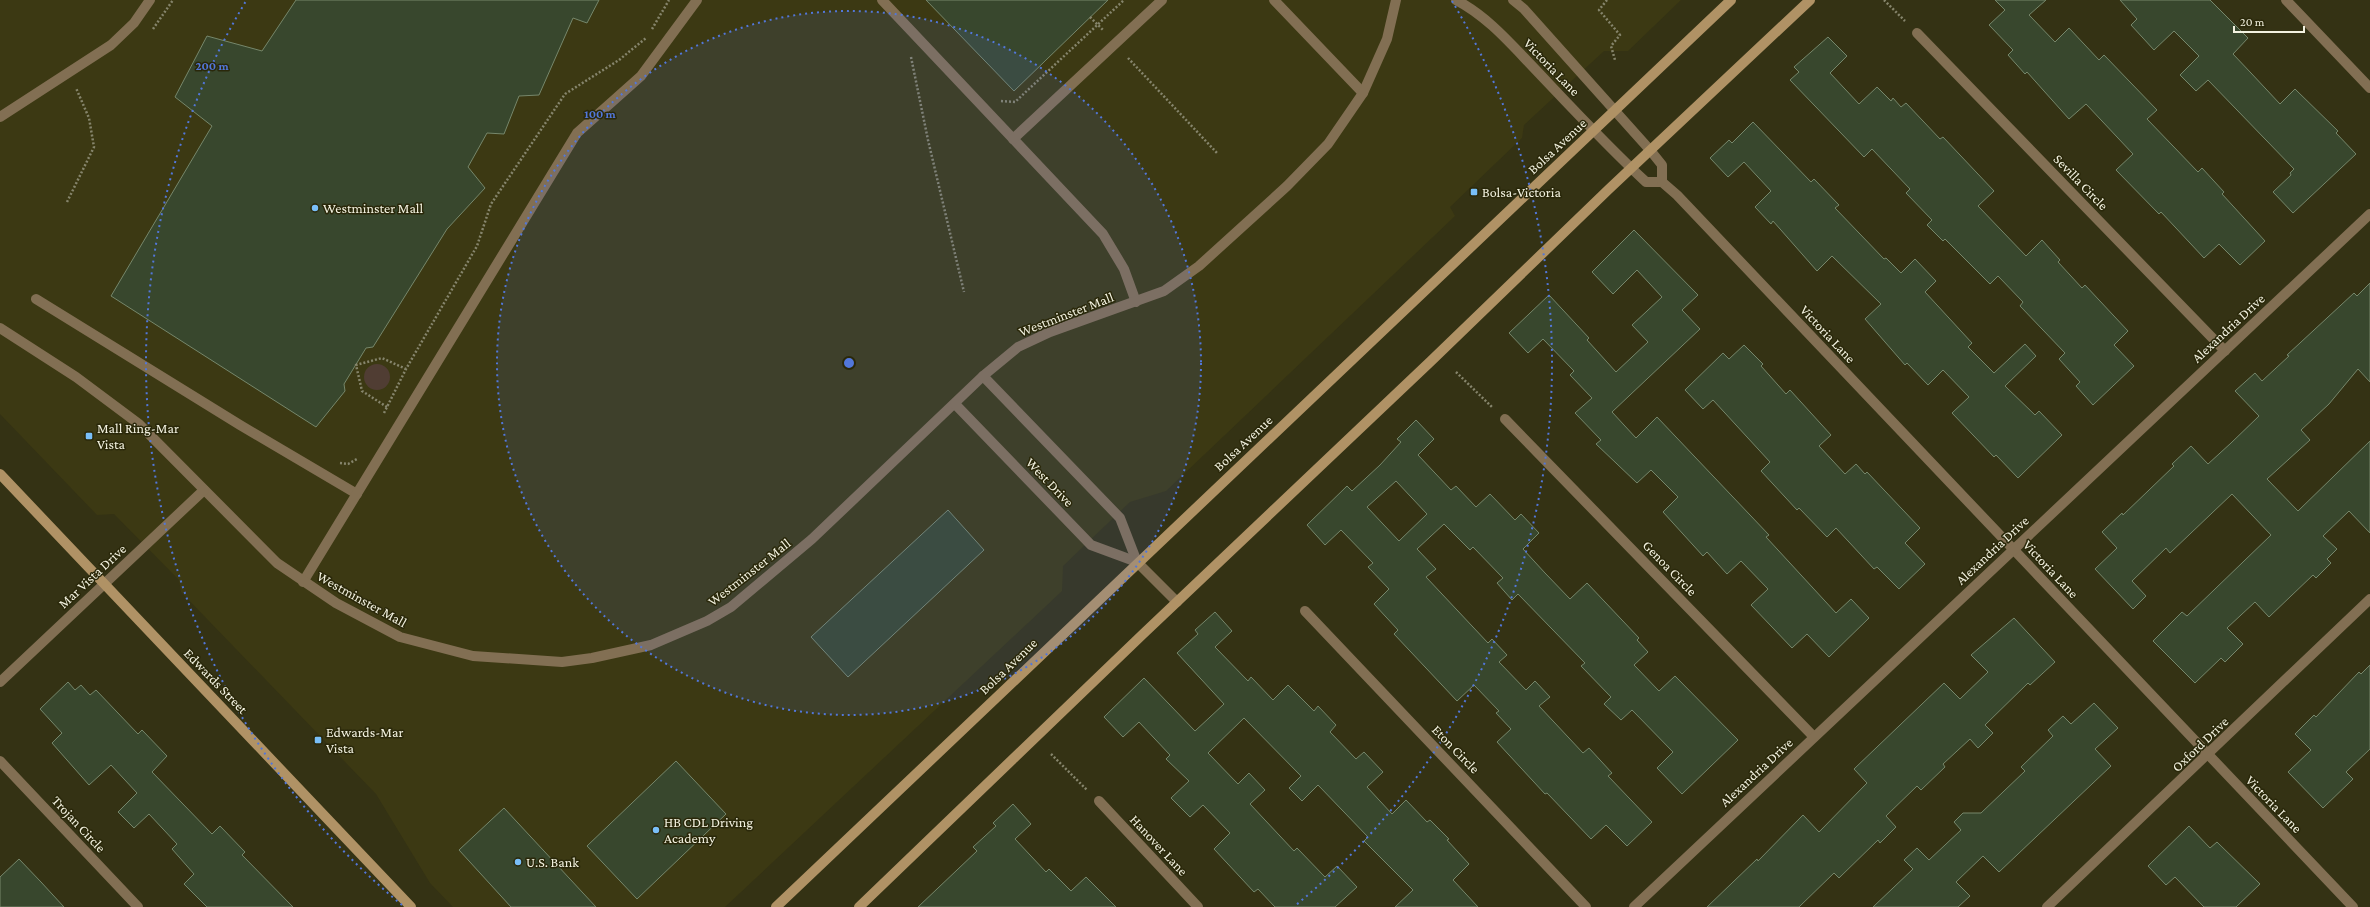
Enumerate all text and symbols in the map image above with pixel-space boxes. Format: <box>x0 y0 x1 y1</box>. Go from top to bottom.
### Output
scale bar <box>2234 8 2304 34</box>
text: 20 m <box>2240 15 2265 29</box>
street label: Victoria Lane <box>1521 35 1583 99</box>
text: 200 m <box>195 59 229 73</box>
text: 100 m <box>584 107 617 121</box>
street label: Bolsa Avenue <box>1524 115 1590 177</box>
street label: Sevilla Circle <box>2050 151 2112 213</box>
place label: Bolsa-Victoria <box>1482 184 1561 200</box>
marker: Bolsa-Victoria <box>1469 187 1479 197</box>
place label: Westminster Mall <box>323 200 424 216</box>
marker: Westminster Mall <box>310 203 320 213</box>
street label: Westminster Mall <box>1016 288 1116 339</box>
street label: Alexandria Drive <box>2188 290 2268 366</box>
street label: Victoria Lane <box>1797 302 1859 366</box>
centre of rings <box>842 356 856 370</box>
street label: Bolsa Avenue <box>1210 412 1276 474</box>
place label: Mall Ring-Mar Vista <box>97 420 179 452</box>
marker: Mall Ring-Mar Vista <box>84 431 94 441</box>
street label: West Drive <box>1023 454 1077 510</box>
street label: Alexandria Drive <box>1952 512 2032 588</box>
street label: Westminster Mall <box>705 535 794 609</box>
street label: Genoa Circle <box>1640 537 1700 599</box>
street label: Victoria Lane <box>2020 537 2082 601</box>
street label: Mar Vista Drive <box>55 541 129 611</box>
street label: Westminster Mall <box>314 568 410 630</box>
street label: Bolsa Avenue <box>976 634 1040 698</box>
street label: Edwards Street <box>181 645 251 717</box>
street label: Oxford Drive <box>2169 713 2231 775</box>
street label: Eton Circle <box>1429 721 1483 777</box>
place label: Edwards-Mar Vista <box>326 724 403 756</box>
street label: Alexandria Drive <box>1716 734 1796 810</box>
marker: Edwards-Mar Vista <box>313 735 323 745</box>
street label: Victoria Lane <box>2243 772 2305 836</box>
street label: Trojan Circle <box>48 792 109 856</box>
street label: Hanover Lane <box>1127 811 1191 879</box>
place label: HB CDL Driving Academy <box>664 814 753 846</box>
marker: HB CDL Driving Academy <box>651 825 661 835</box>
place label: U.S. Bank <box>526 854 579 870</box>
marker: U.S. Bank <box>513 857 523 867</box>

